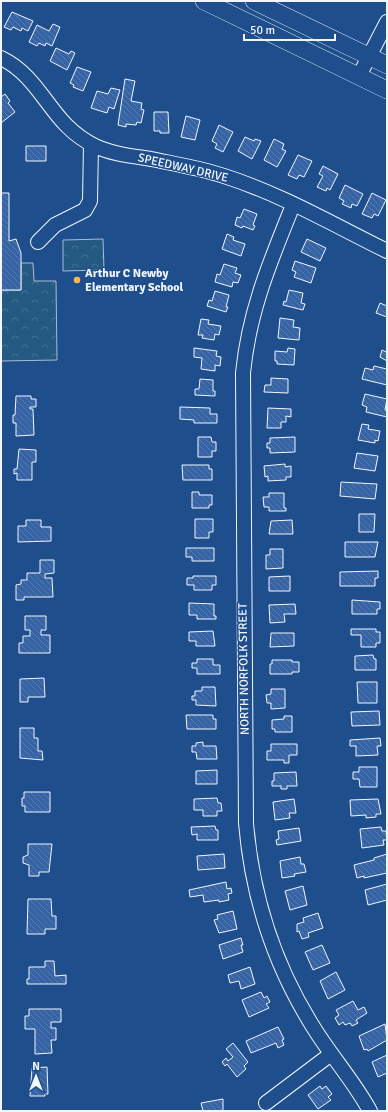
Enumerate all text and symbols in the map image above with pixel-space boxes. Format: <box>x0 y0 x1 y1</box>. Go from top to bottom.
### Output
scale bar <box>244 16 335 42</box>
text: 50 m <box>250 23 275 38</box>
street label: SPEEDWAY DRIVE <box>136 150 230 186</box>
place label: Arthur C Newby Elementary School <box>85 266 184 295</box>
marker: Arthur C Newby Elementary School <box>72 275 82 285</box>
street label: NORTH NORFOLK STREET <box>235 603 253 735</box>
north arrow <box>16 1056 56 1096</box>
text: N <box>32 1060 40 1073</box>

